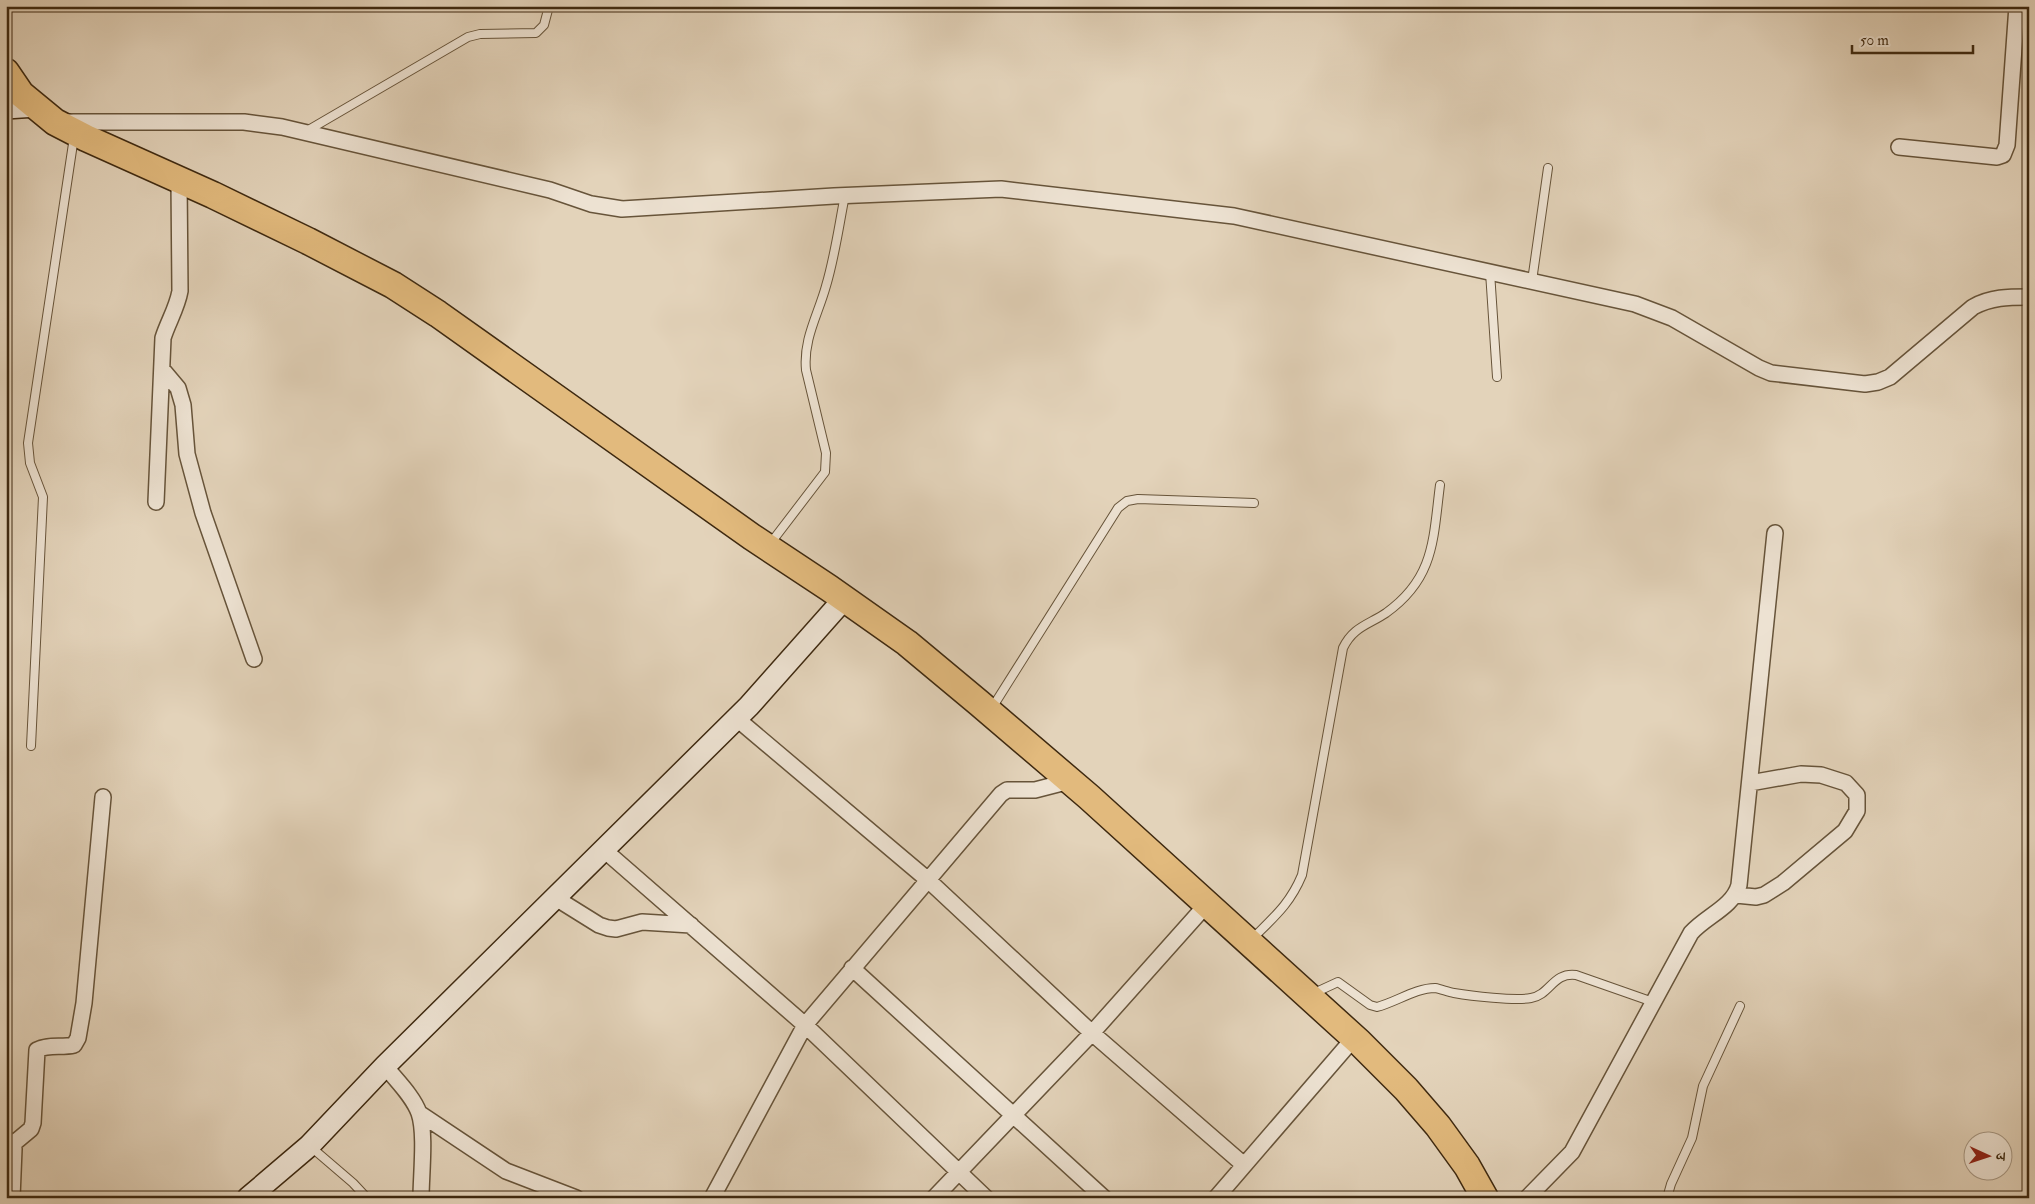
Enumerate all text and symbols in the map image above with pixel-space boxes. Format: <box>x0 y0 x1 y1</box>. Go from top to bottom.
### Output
scale bar <box>1852 22 1974 54</box>
text: 50 m <box>1860 31 1889 50</box>
north arrow <box>1962 1132 2012 1182</box>
text: उ <box>1992 1152 2009 1162</box>

